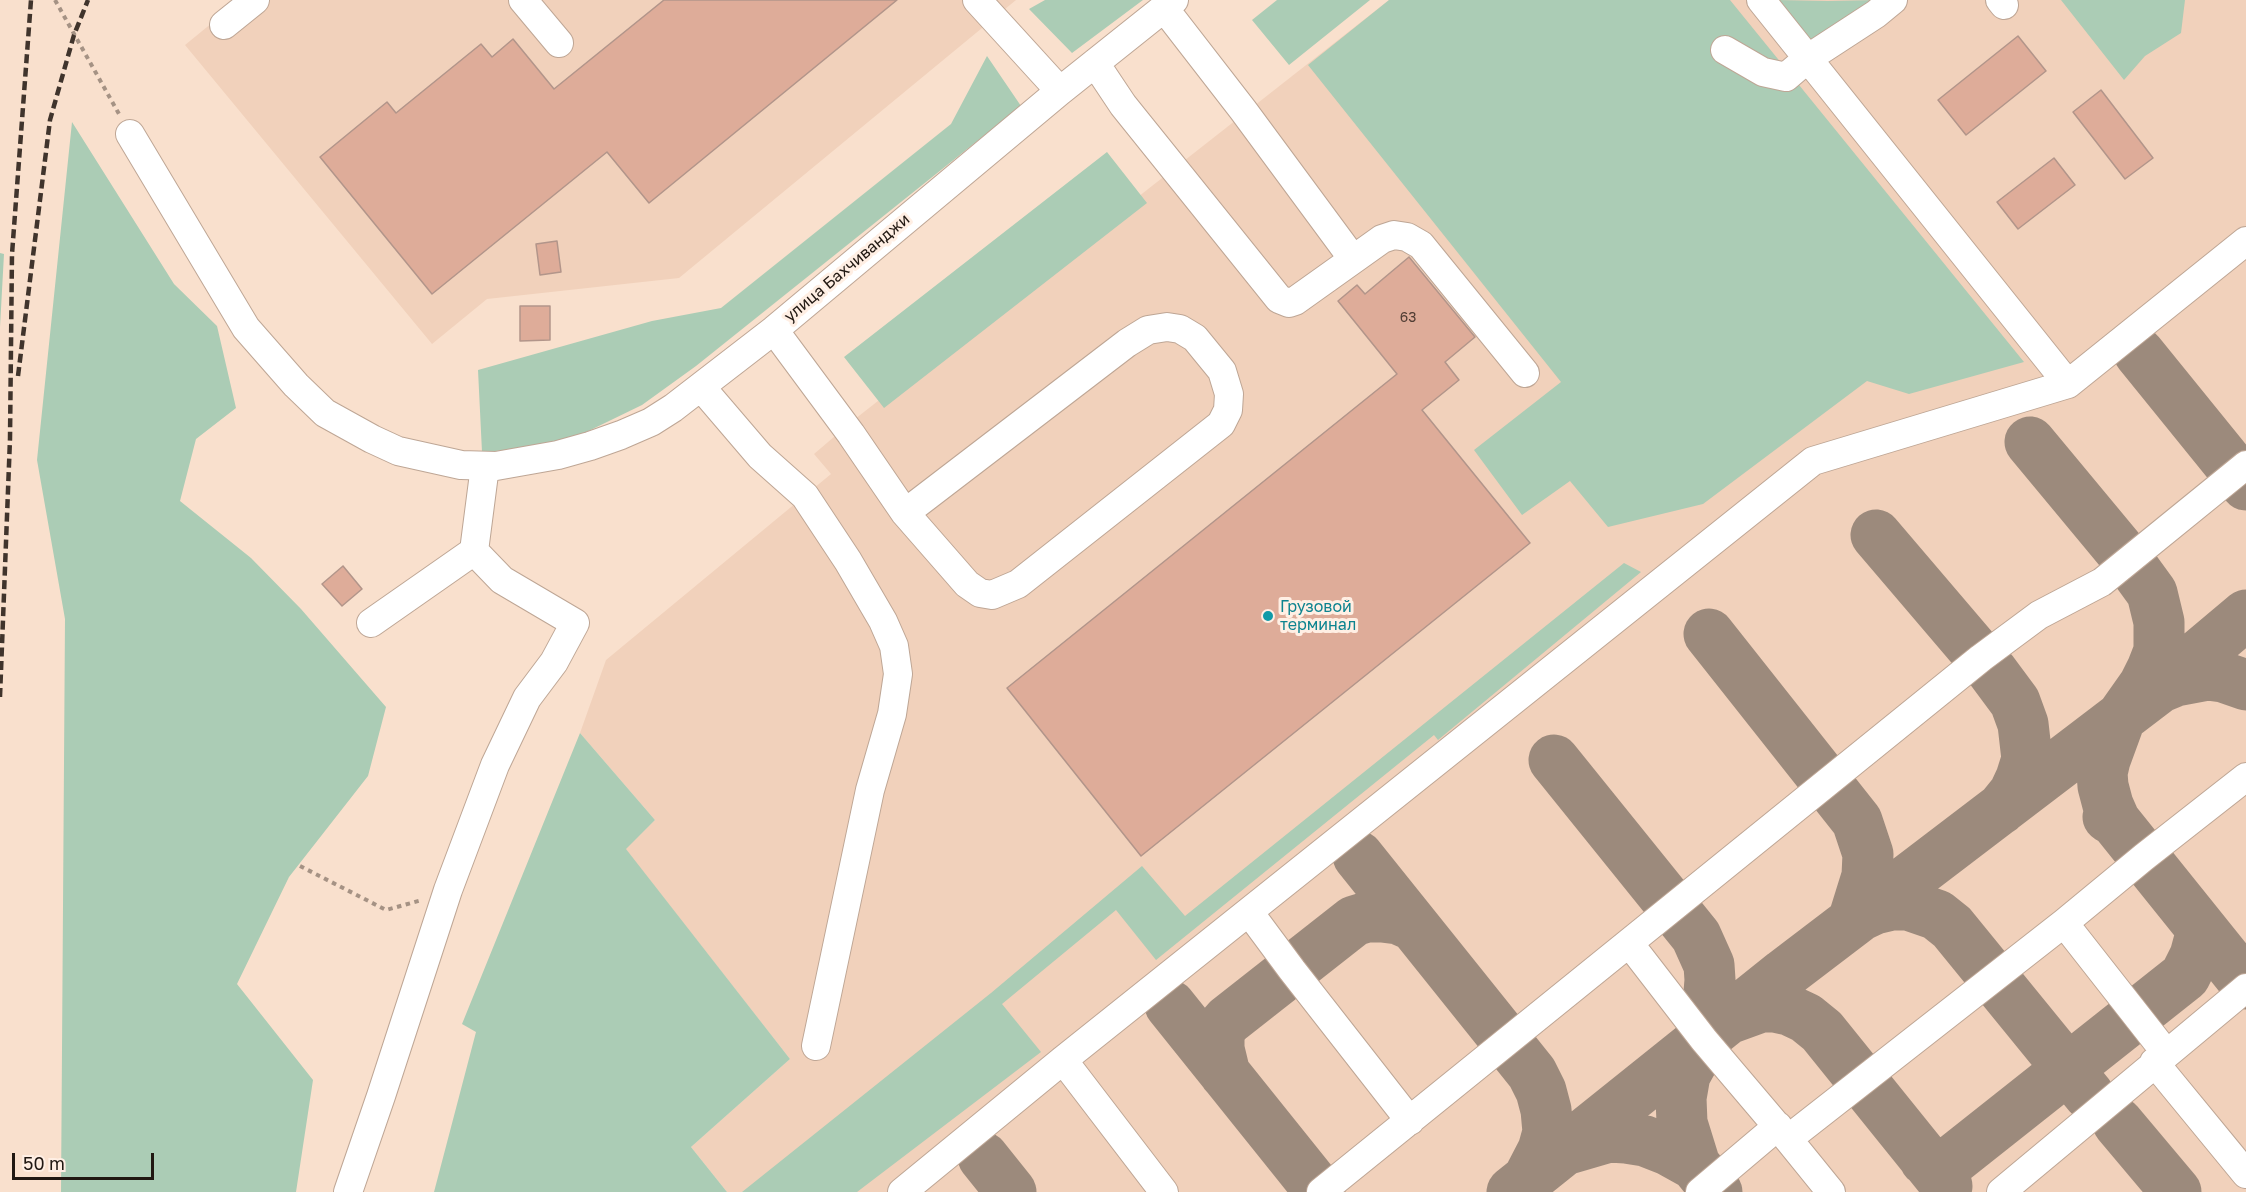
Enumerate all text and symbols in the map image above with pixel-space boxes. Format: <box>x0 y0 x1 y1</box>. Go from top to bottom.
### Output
street label: улица Бахчиванджи <box>780 210 914 326</box>
house number: 63 <box>1400 310 1416 326</box>
place label: Грузовой терминал <box>1280 597 1356 635</box>
marker: Грузовой терминал <box>1261 609 1275 623</box>
scale bar <box>15 1141 158 1179</box>
text: 50 m <box>23 1152 65 1174</box>

